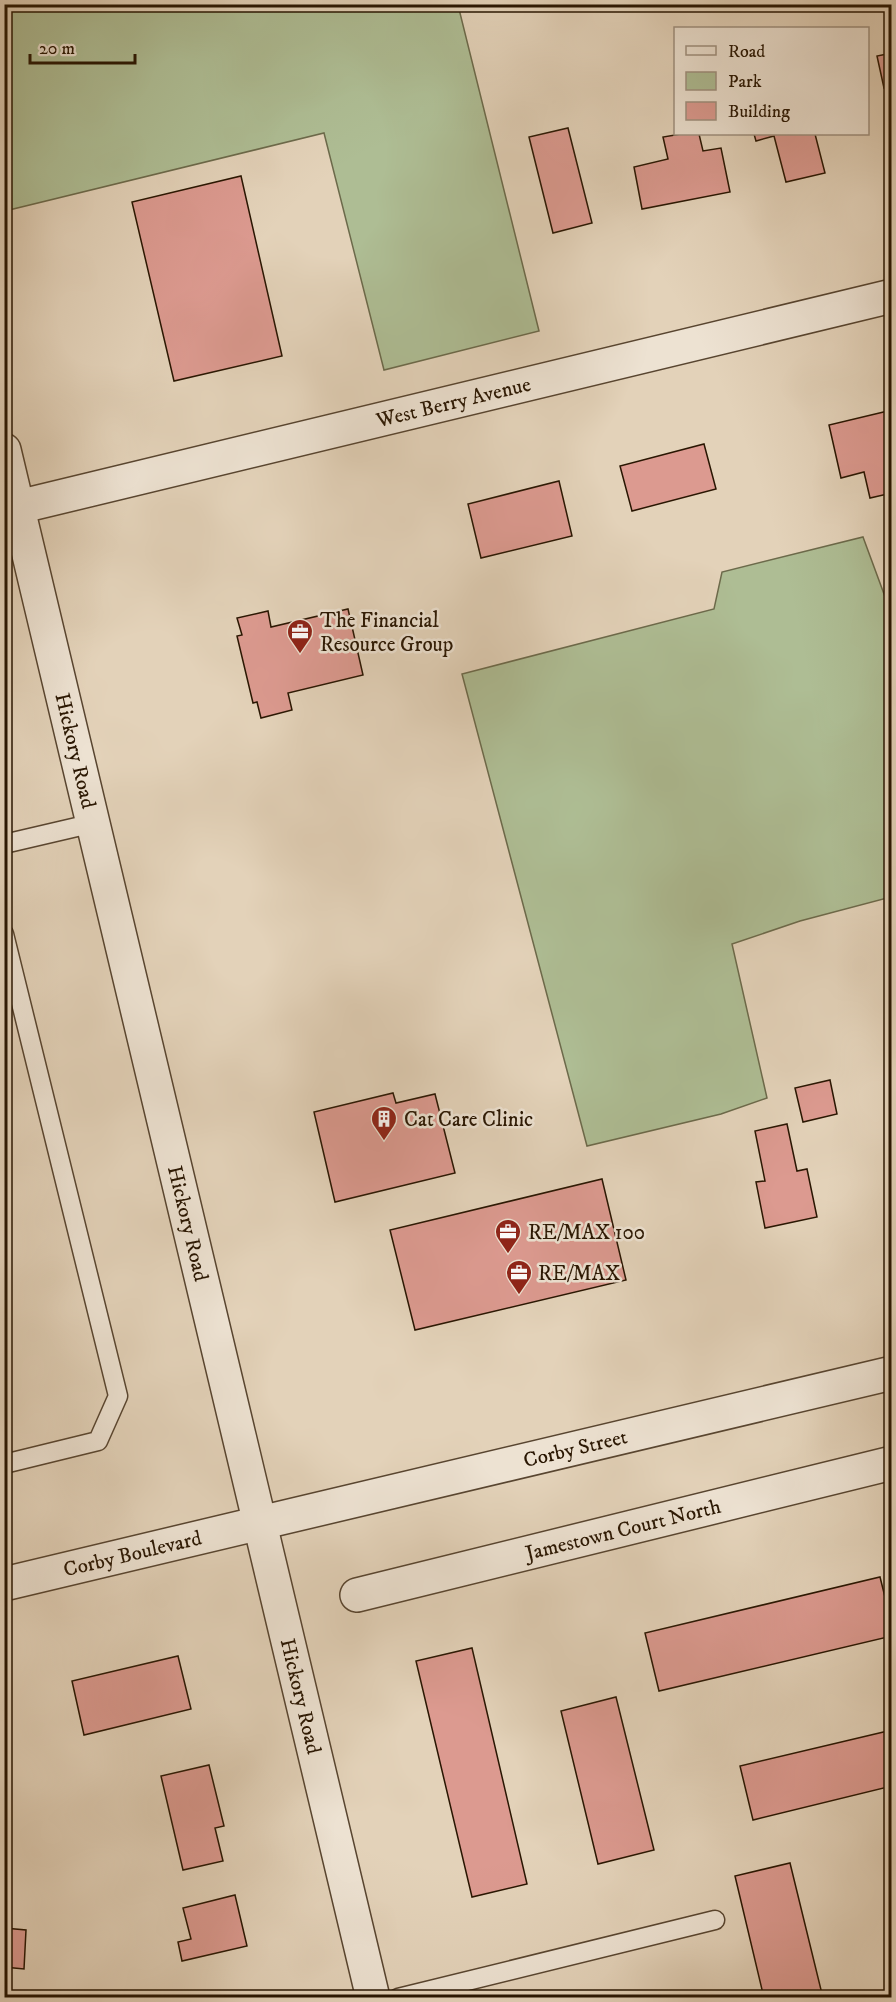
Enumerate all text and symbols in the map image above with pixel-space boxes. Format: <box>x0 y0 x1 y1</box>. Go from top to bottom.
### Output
scale bar <box>30 27 135 65</box>
legend <box>674 27 869 135</box>
text: 20 m <box>39 38 75 60</box>
text: Road <box>728 41 765 63</box>
text: Park <box>728 71 762 93</box>
text: Building <box>728 101 790 123</box>
street label: West Berry Avenue <box>373 372 534 434</box>
place label: The Financial Resource Group <box>320 608 453 658</box>
office icon: The Financial Resource Group <box>285 617 315 655</box>
street label: Hickory Road <box>48 690 101 812</box>
building icon: Cat Care Clinic <box>369 1104 399 1142</box>
place label: Cat Care Clinic <box>404 1107 533 1133</box>
street label: Hickory Road <box>161 1163 214 1285</box>
office icon: RE/MAX 100 <box>493 1217 523 1255</box>
place label: RE/MAX 100 <box>528 1220 645 1246</box>
office icon: RE/MAX <box>504 1258 534 1296</box>
place label: RE/MAX <box>538 1261 620 1287</box>
street label: Corby Street <box>521 1424 630 1474</box>
street label: Jamestown Court North <box>521 1494 724 1567</box>
street label: Corby Boulevard <box>61 1525 205 1583</box>
street label: Hickory Road <box>274 1636 327 1757</box>

